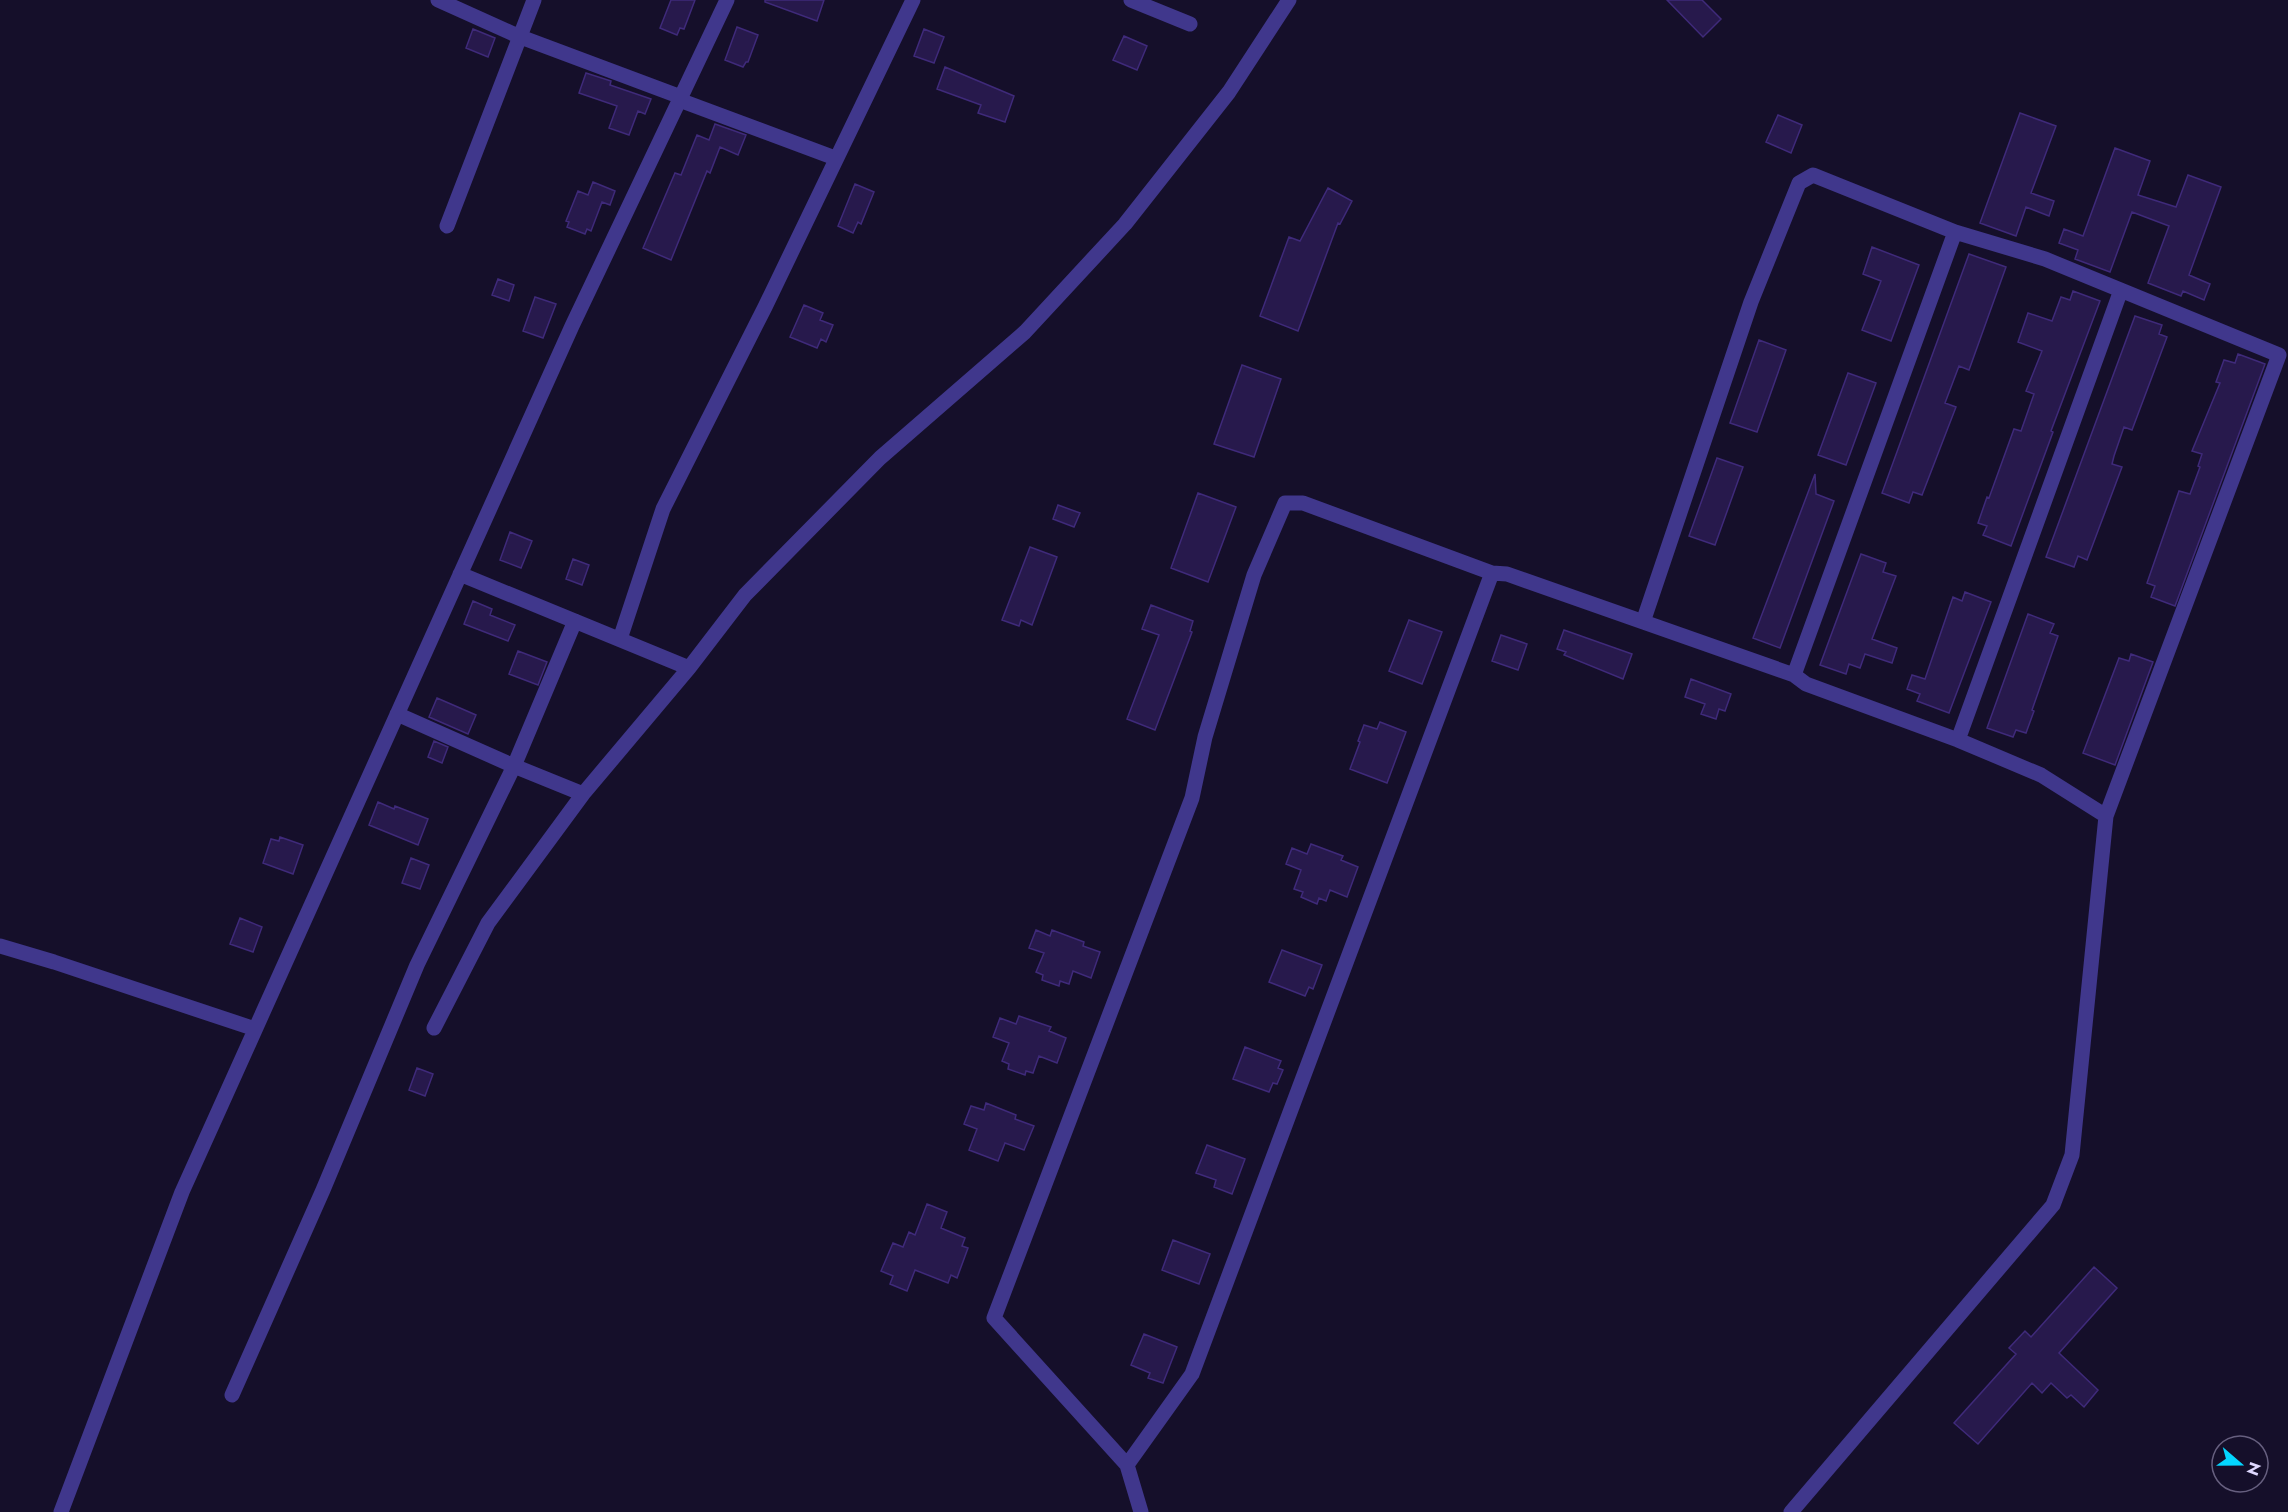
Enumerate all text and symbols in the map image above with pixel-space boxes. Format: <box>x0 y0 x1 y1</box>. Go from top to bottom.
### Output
north arrow <box>2210 1434 2270 1494</box>
text: N <box>2241 1459 2267 1479</box>

